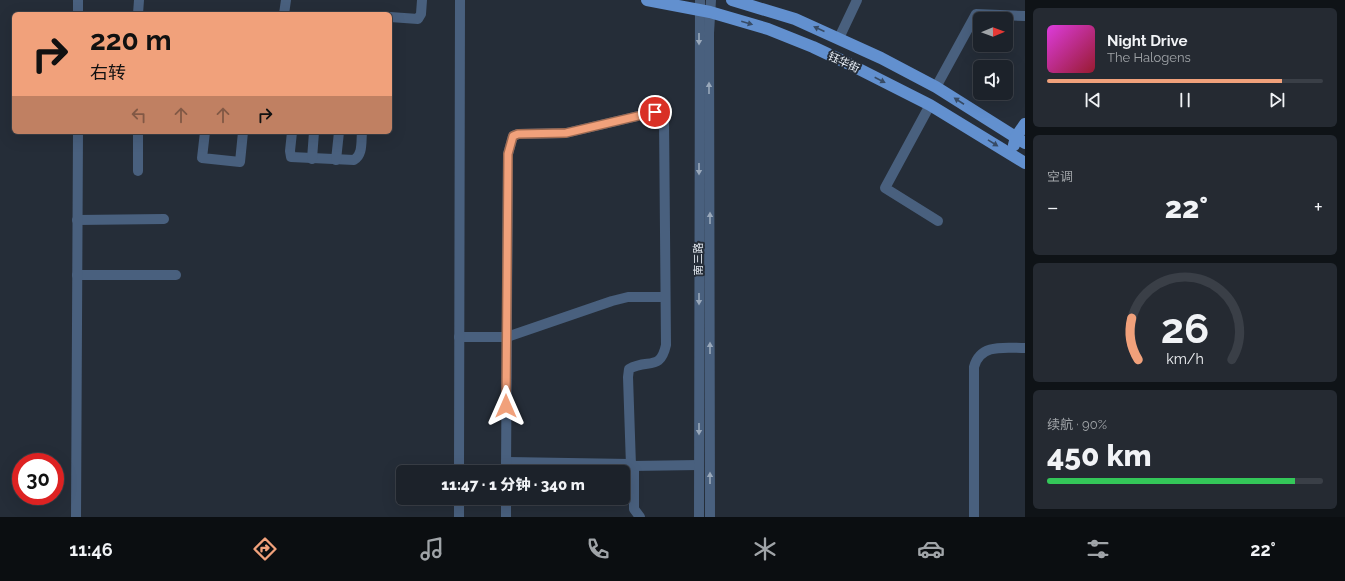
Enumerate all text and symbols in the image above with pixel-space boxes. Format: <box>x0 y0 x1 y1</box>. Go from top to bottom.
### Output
north arrow <box>973 12 1013 52</box>
map controls <box>973 12 1013 100</box>
one-way arrow <box>742 20 754 26</box>
text: 220 m <box>90 24 172 57</box>
one-way arrow <box>812 26 824 32</box>
icon: right <box>24 28 76 80</box>
text: Night Drive <box>1107 32 1187 50</box>
one-way arrow <box>696 33 702 46</box>
street label: 钰华街 <box>826 50 861 75</box>
text: The Halogens <box>1107 50 1191 65</box>
button: sound <box>973 60 1013 100</box>
text: 右转 <box>90 62 126 83</box>
one-way arrow <box>874 76 885 83</box>
one-way arrow <box>706 81 712 94</box>
icon: previous <box>1082 89 1104 111</box>
icon: pause <box>1174 89 1196 111</box>
icon: next <box>1266 89 1288 111</box>
pin <box>638 95 672 129</box>
one-way arrow <box>954 97 965 105</box>
icon: arrive <box>644 101 666 123</box>
icon: left <box>128 104 150 126</box>
icon: ahead <box>170 104 192 126</box>
icon: ahead <box>212 104 234 126</box>
icon: right <box>254 104 276 126</box>
one-way arrow <box>988 139 998 147</box>
one-way arrow <box>696 163 702 176</box>
text: 空调 <box>1047 169 1073 184</box>
text: 22° <box>1165 190 1208 225</box>
text: − <box>1047 194 1059 220</box>
text: + <box>1314 194 1323 220</box>
one-way arrow <box>707 211 713 224</box>
street label: 南三路 <box>692 243 705 276</box>
one-way arrow <box>696 293 702 306</box>
text: 26 <box>1161 304 1209 353</box>
one-way arrow <box>707 341 713 354</box>
text: km/h <box>1166 351 1204 367</box>
position arrow <box>485 385 527 427</box>
text: 续航 · 90% <box>1047 417 1107 432</box>
one-way arrow <box>696 423 702 436</box>
text: 450 km <box>1047 438 1152 473</box>
speed limit sign: 30 <box>12 453 64 505</box>
one-way arrow <box>707 471 713 484</box>
text: 11:47 · 1 分钟 · 340 m <box>441 476 585 494</box>
icon: directions <box>251 535 279 563</box>
icon: music <box>418 535 446 563</box>
icon: phone <box>584 535 612 563</box>
icon: climate <box>751 535 779 563</box>
icon: car <box>917 535 945 563</box>
icon: filters <box>1084 535 1112 563</box>
text: 11:46 <box>69 539 113 560</box>
text: 22° <box>1250 539 1276 560</box>

